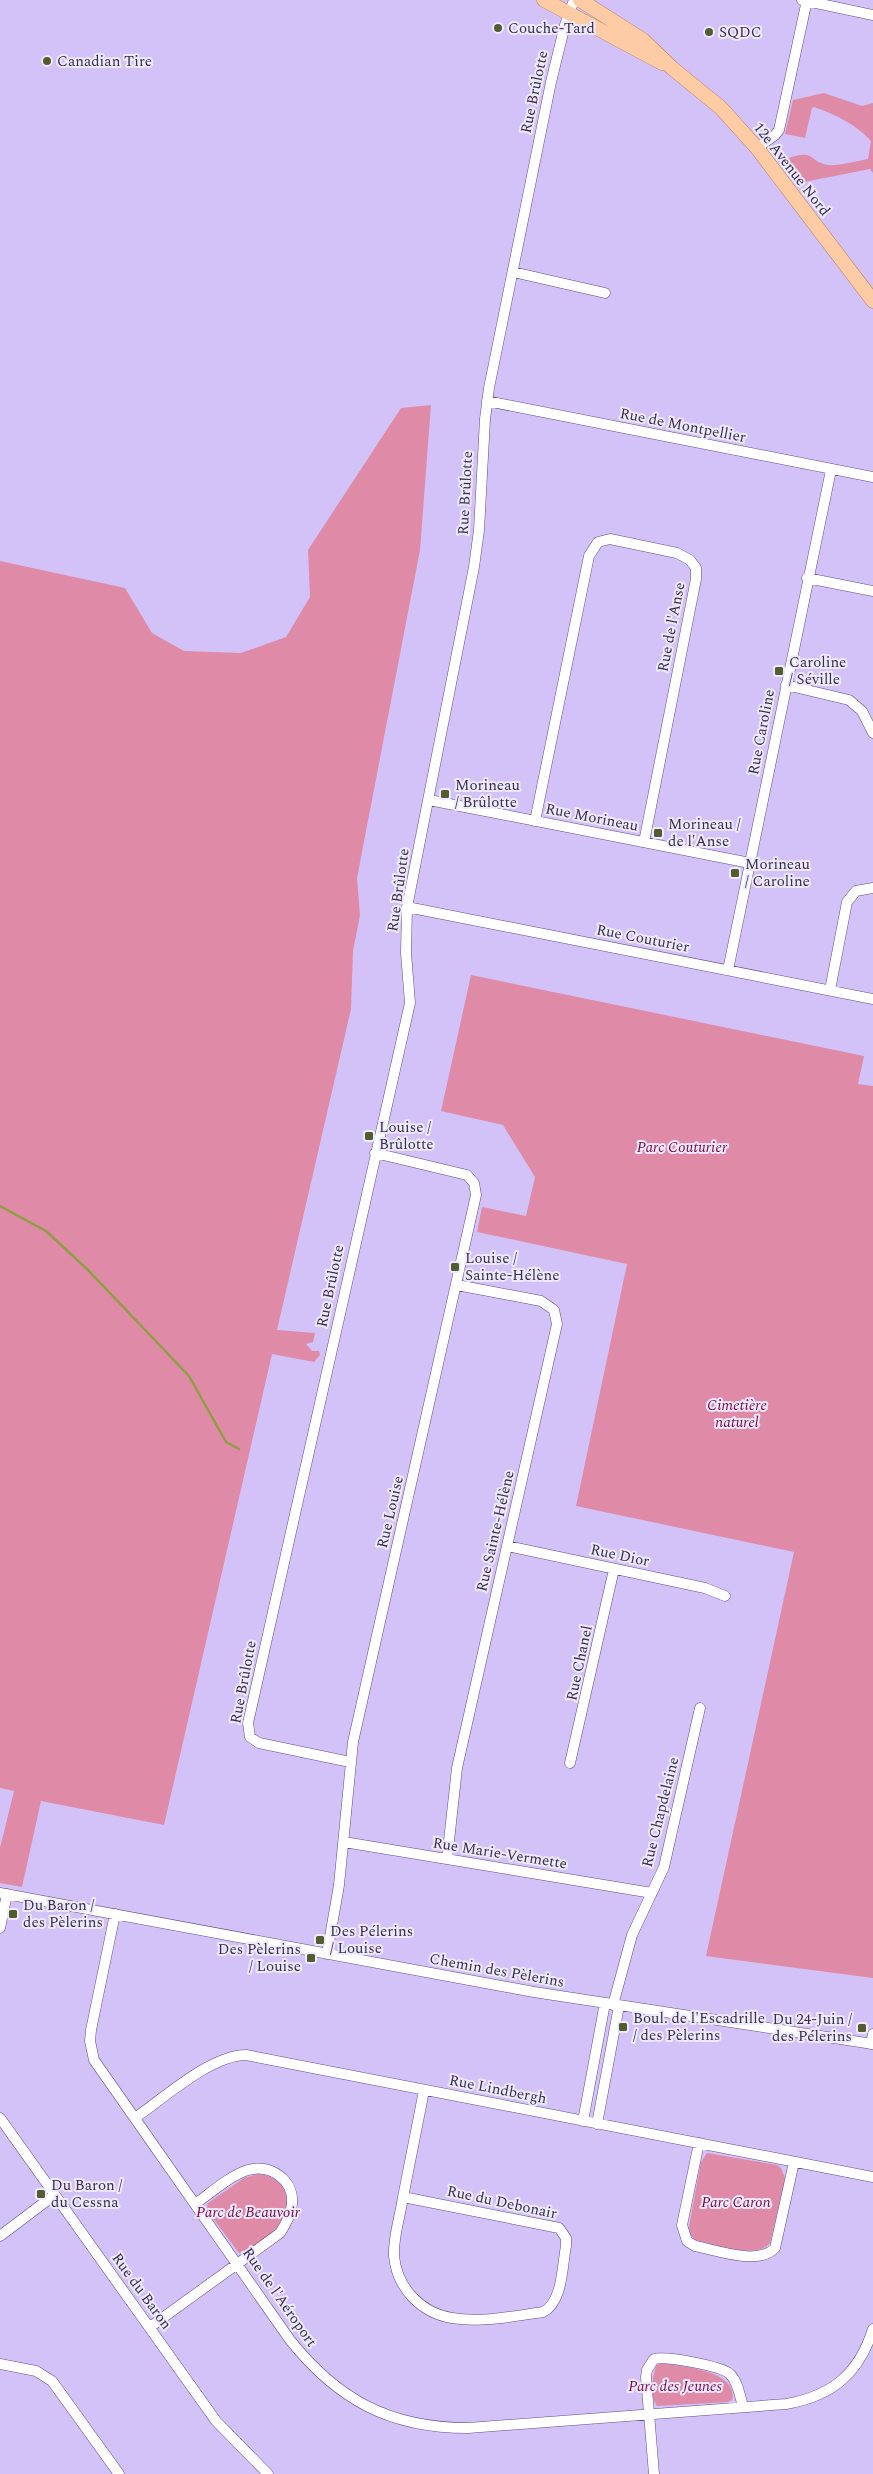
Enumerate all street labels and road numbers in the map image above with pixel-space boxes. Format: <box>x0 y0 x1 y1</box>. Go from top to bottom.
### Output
street label: Rue Brûlotte <box>515 49 554 136</box>
street label: 12e Avenue Nord <box>748 117 836 221</box>
street label: Rue de Montpellier <box>618 402 748 449</box>
street label: Rue Brûlotte <box>452 450 479 536</box>
street label: Rue de l'Anse <box>652 580 691 674</box>
street label: Rue Caroline <box>742 687 781 777</box>
street label: Rue Morineau <box>543 797 640 838</box>
street label: Rue Brûlotte <box>381 847 416 933</box>
street label: Rue Couturier <box>594 918 691 959</box>
street label: Rue Brûlotte <box>311 1243 350 1330</box>
street label: Rue Sainte-Hélène <box>470 1468 521 1594</box>
street label: Rue Louise <box>371 1474 410 1551</box>
street label: Rue Dior <box>588 1538 652 1573</box>
street label: Rue Chanel <box>560 1623 599 1703</box>
street label: Rue Brûlotte <box>224 1639 263 1726</box>
street label: Rue Chapdelaine <box>636 1755 685 1870</box>
street label: Rue Marie-Vermette <box>431 1832 569 1875</box>
street label: Chemin des Pèlerins <box>428 1947 566 1994</box>
street label: Rue Lindbergh <box>447 2069 549 2110</box>
street label: Rue du Debonair <box>445 2180 559 2225</box>
street label: Rue de l'Aéroport <box>237 2243 323 2352</box>
street label: Rue du Baron <box>106 2248 177 2335</box>

